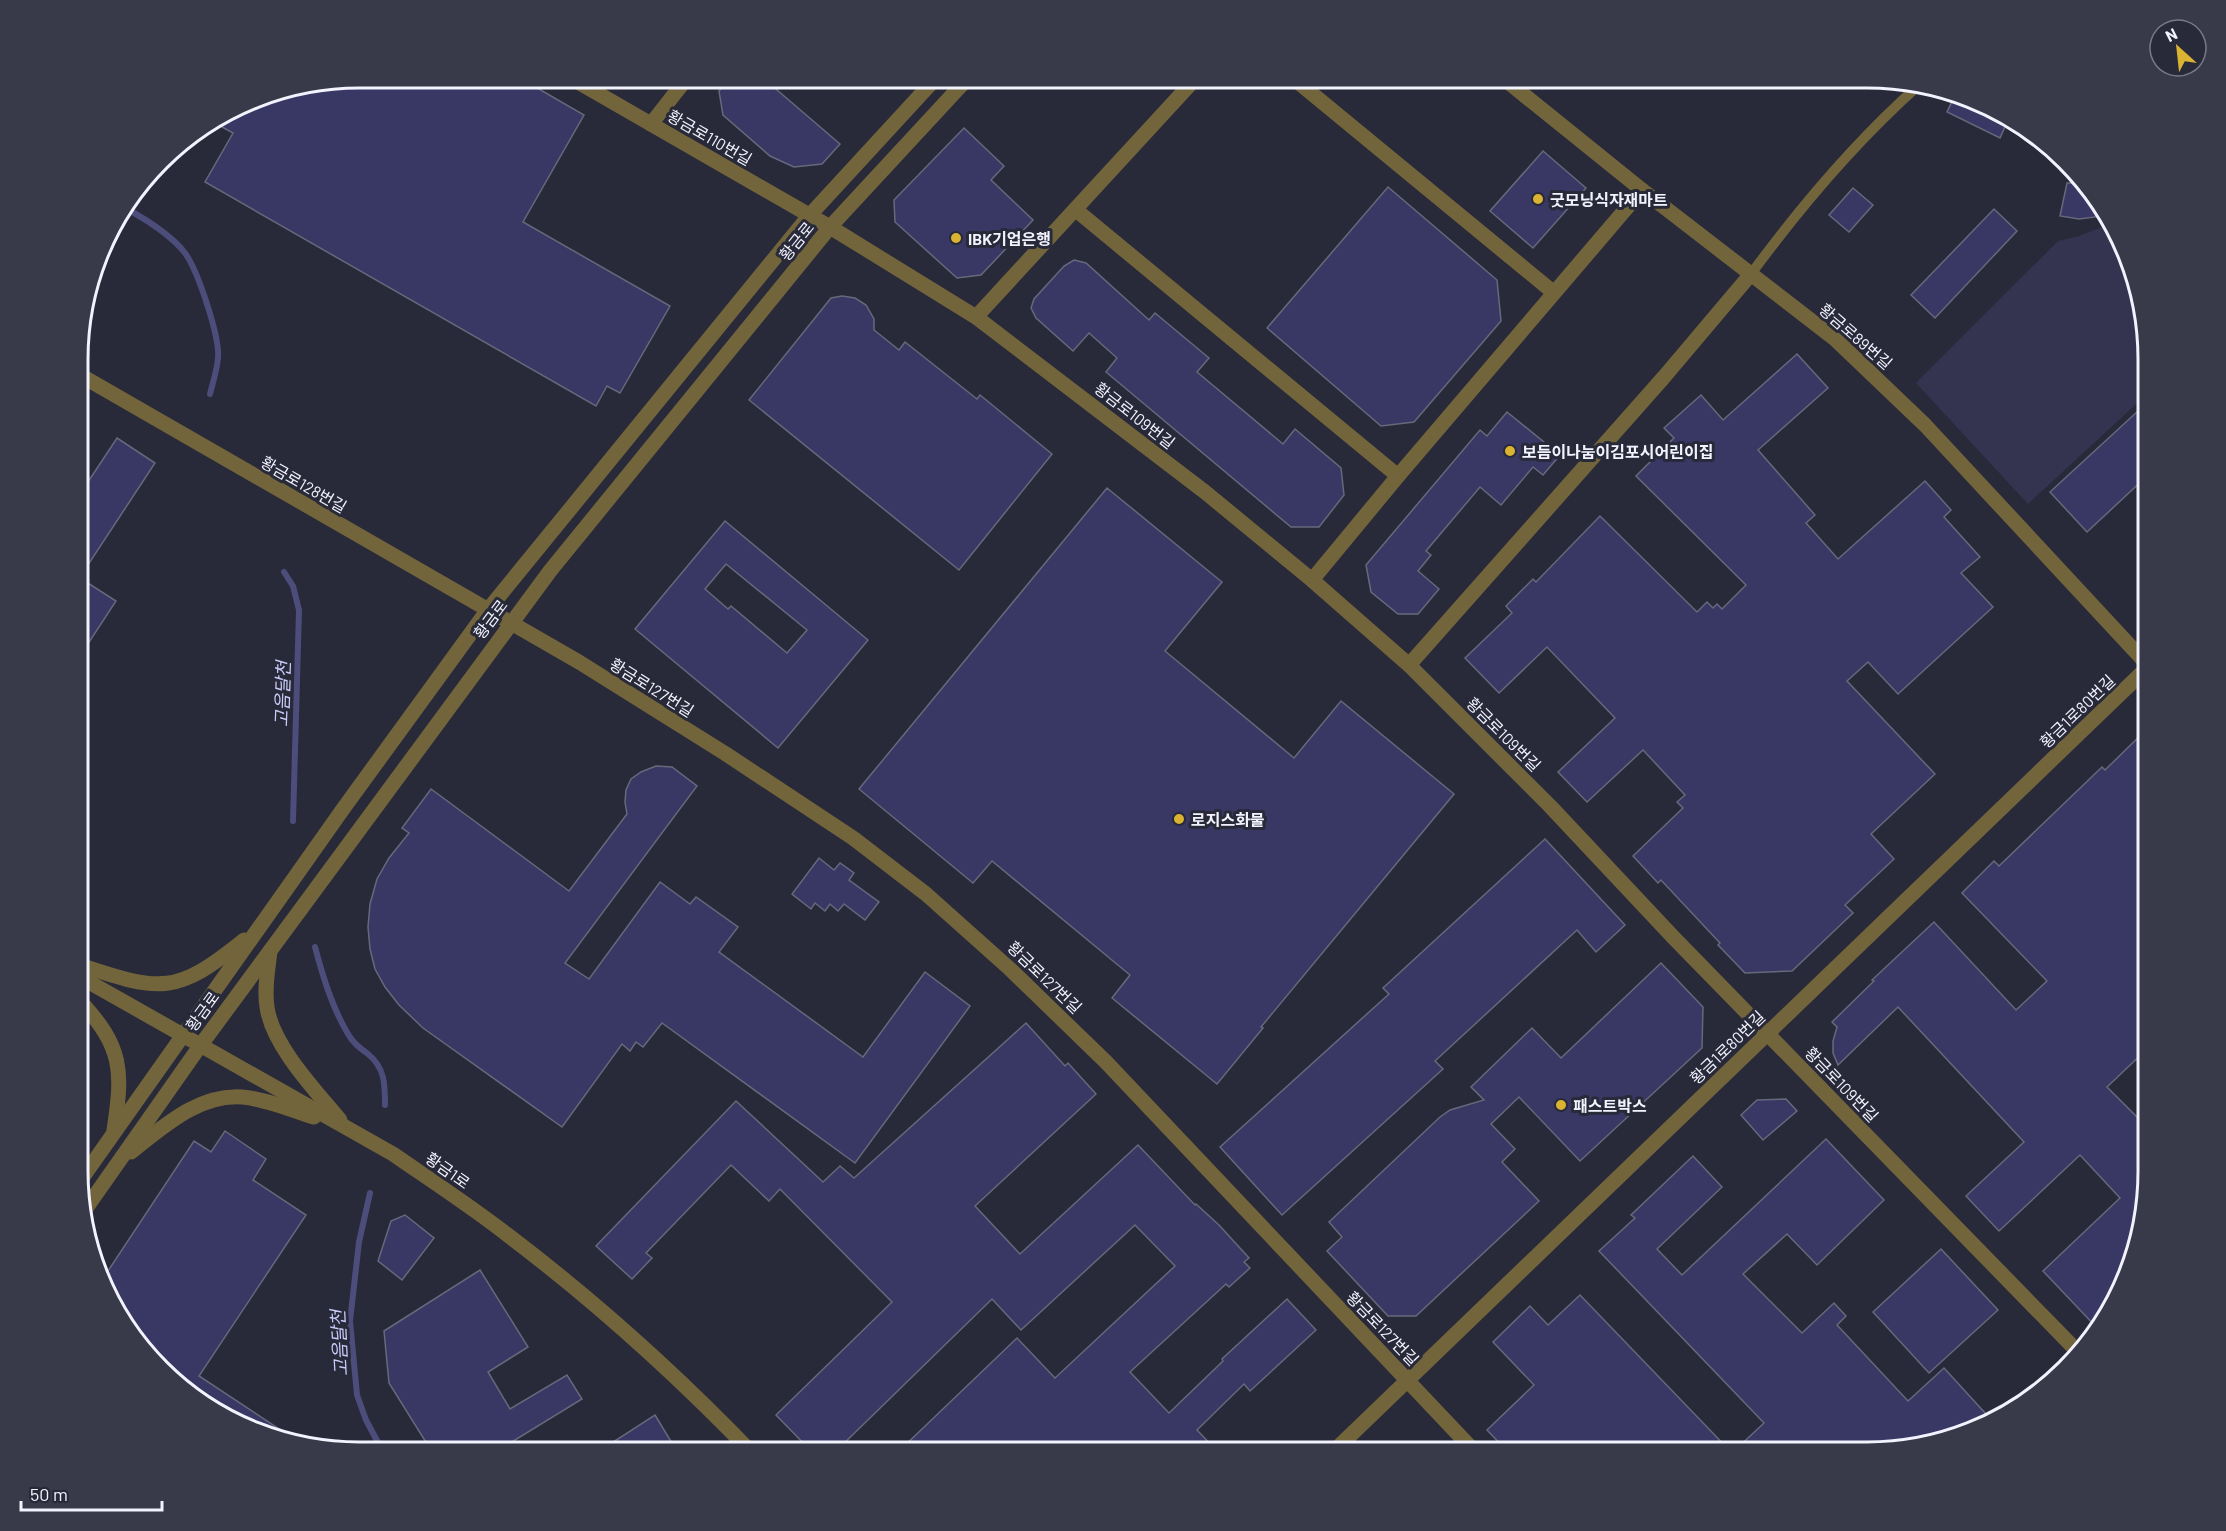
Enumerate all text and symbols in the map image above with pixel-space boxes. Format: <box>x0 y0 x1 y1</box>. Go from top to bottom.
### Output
north arrow <box>2148 18 2208 78</box>
text: N <box>2162 23 2180 45</box>
street label: 황금로110번길 <box>665 105 755 169</box>
place label: 굿모닝식자재마트 <box>1550 190 1668 209</box>
marker: 굿모닝식자재마트 <box>1531 192 1545 206</box>
street label: 황금로 <box>775 218 817 264</box>
place label: IBK기업은행 <box>968 229 1051 248</box>
marker: IBK기업은행 <box>949 231 963 245</box>
street label: 황금로89번길 <box>1816 299 1896 373</box>
street label: 황금로109번길 <box>1091 378 1179 452</box>
place label: 보듬이나눔이김포시어린이집 <box>1522 442 1713 461</box>
marker: 보듬이나눔이김포시어린이집 <box>1503 444 1517 458</box>
street label: 황금로128번길 <box>258 452 350 516</box>
street label: 황금로 <box>469 595 511 642</box>
street label: 황금로127번길 <box>607 654 697 720</box>
water label: 고음달천 <box>270 658 294 727</box>
street label: 황금1로80번길 <box>2036 671 2118 751</box>
street label: 황금로109번길 <box>1463 693 1545 775</box>
place label: 로지스화물 <box>1191 810 1265 829</box>
marker: 로지스화물 <box>1172 812 1186 826</box>
street label: 황금로127번길 <box>1004 937 1086 1017</box>
street label: 황금로 <box>181 987 223 1034</box>
street label: 황금1로80번길 <box>1686 1007 1768 1087</box>
street label: 황금로109번길 <box>1802 1043 1882 1125</box>
place label: 패스트박스 <box>1573 1096 1647 1115</box>
marker: 패스트박스 <box>1554 1098 1568 1112</box>
street label: 황금1로 <box>422 1148 474 1192</box>
street label: 황금로127번길 <box>1343 1287 1423 1369</box>
water label: 고음달천 <box>326 1307 352 1377</box>
scale bar <box>21 1474 162 1512</box>
text: 50 m <box>30 1483 68 1505</box>

